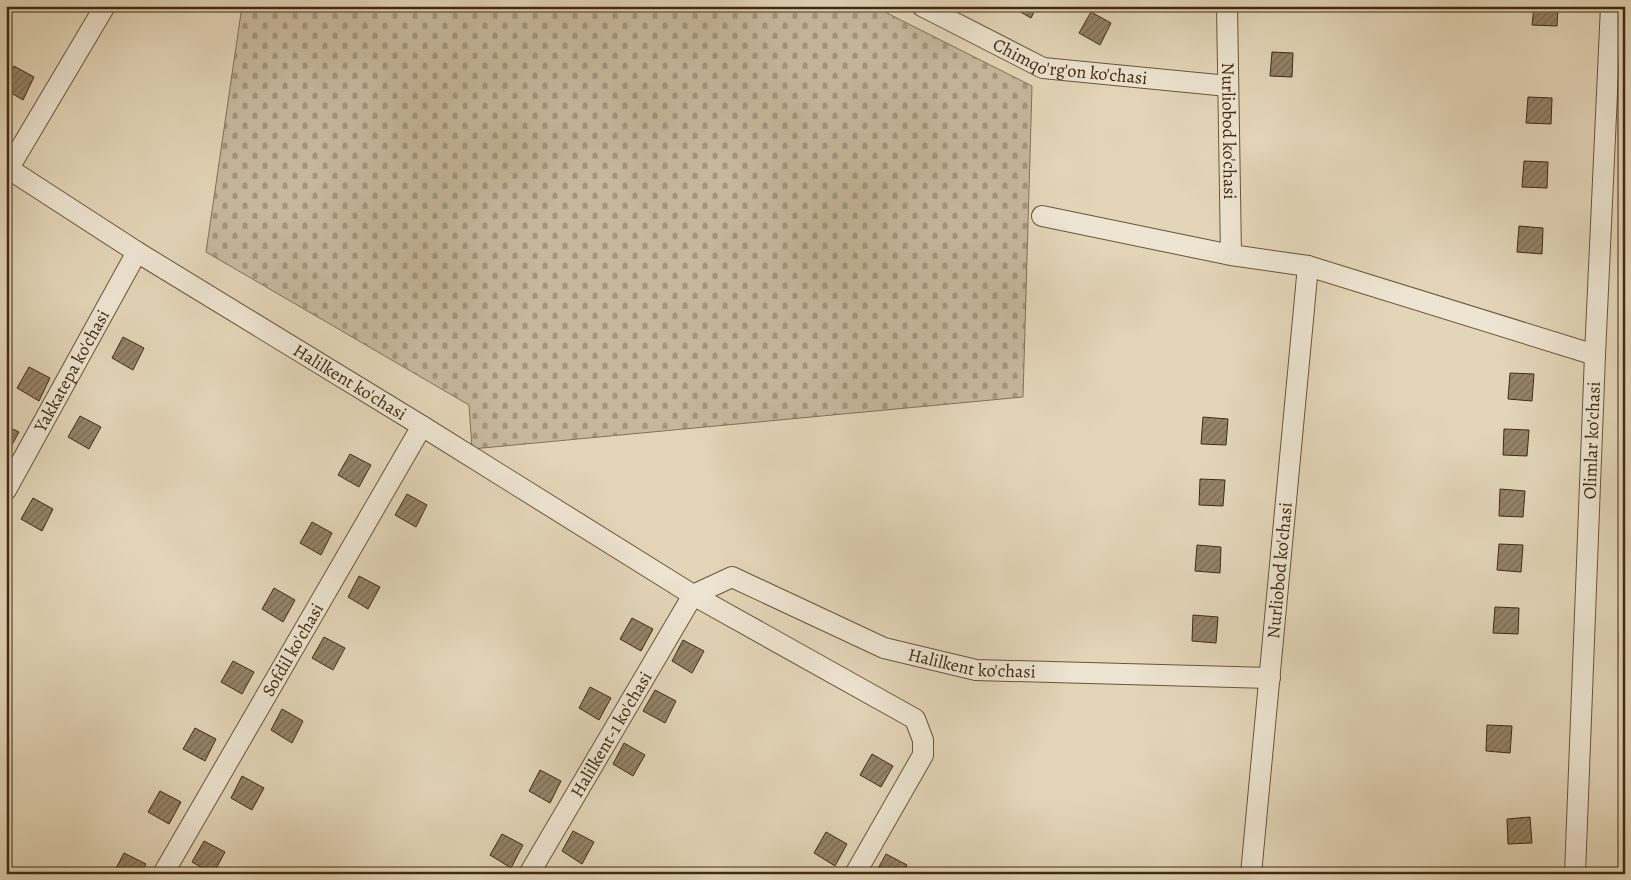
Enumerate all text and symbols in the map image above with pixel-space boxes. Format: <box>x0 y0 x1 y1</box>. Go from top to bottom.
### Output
street label: Chimqo'rg'on ko'chasi <box>989 32 1149 90</box>
street label: Nurliobod ko'chasi <box>1216 62 1242 200</box>
street label: Yakkatepa ko'chasi <box>28 305 115 437</box>
street label: Halilkent ko'chasi <box>289 338 411 426</box>
street label: Olimlar ko'chasi <box>1577 381 1606 500</box>
street label: Nurliobod ko'chasi <box>1261 501 1298 640</box>
street label: Sofdil ko'chasi <box>256 599 329 701</box>
street label: Halilkent ko'chasi <box>906 642 1036 684</box>
street label: Halilkent-1 ko'chasi <box>565 667 657 802</box>

